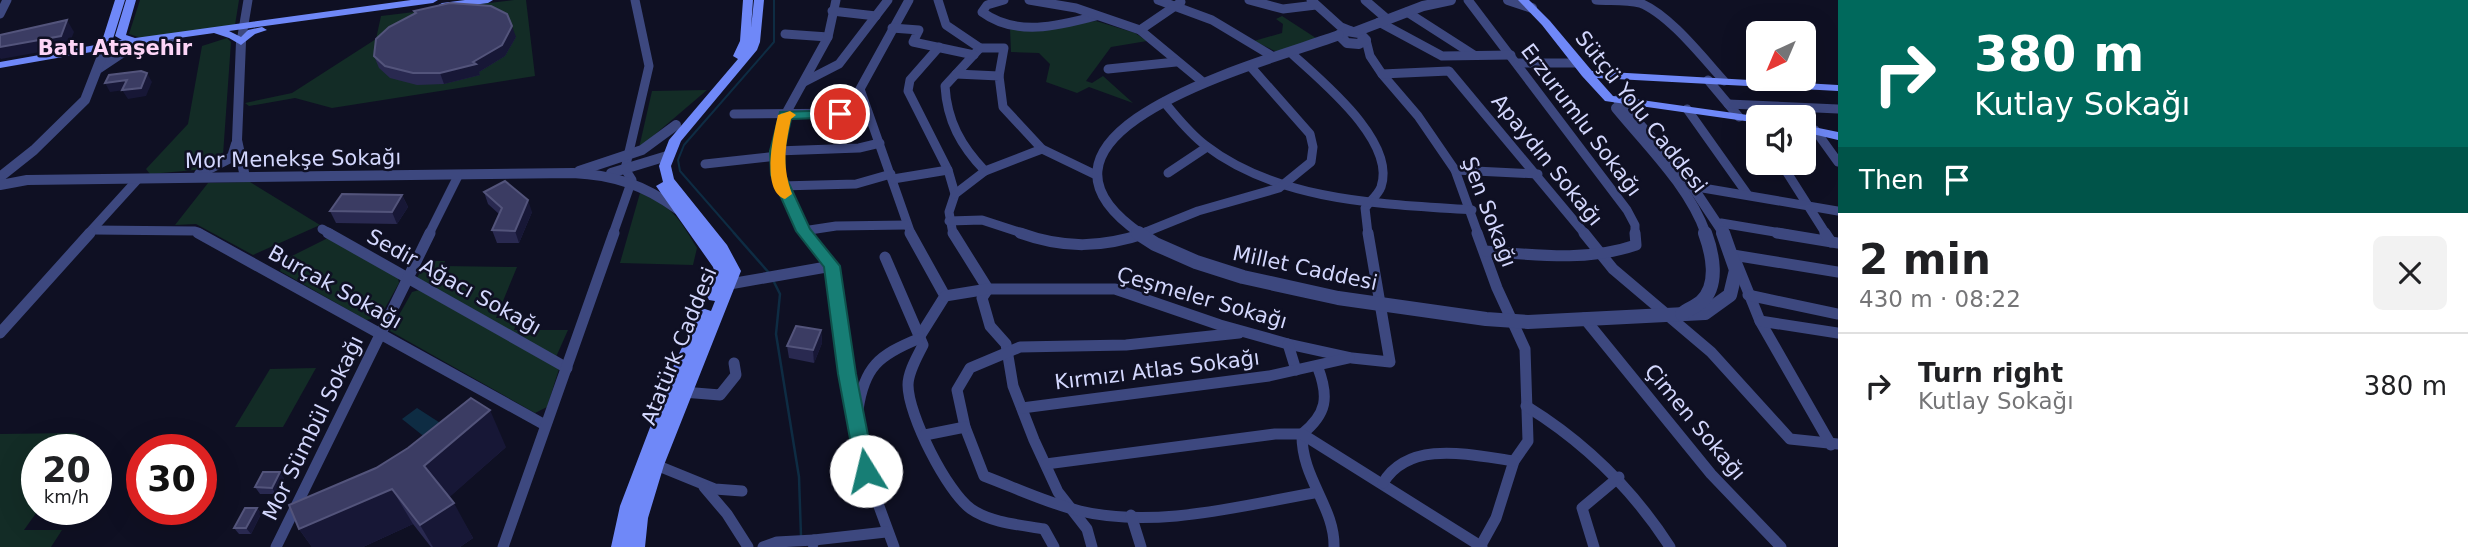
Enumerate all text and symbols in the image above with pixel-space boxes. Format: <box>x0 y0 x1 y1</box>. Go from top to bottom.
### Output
north arrow <box>1746 21 1816 91</box>
map controls <box>1746 21 1816 175</box>
street label: Sütçü Yolu Caddesi <box>1570 26 1712 198</box>
text: 380 m <box>1974 26 2144 83</box>
icon: right <box>1859 28 1950 119</box>
district label: Batı Ataşehir <box>38 36 193 60</box>
street label: Erzurumlu Sokağı <box>1516 39 1646 201</box>
pin <box>810 84 870 144</box>
text: Kutlay Sokağı <box>1974 85 2191 123</box>
street label: Apaydın Sokağı <box>1487 89 1607 231</box>
icon: arrive <box>821 95 859 133</box>
button: sound <box>1746 105 1816 175</box>
street label: Mor Menekşe Sokağı <box>185 145 401 173</box>
street label: Şen Sokağı <box>1457 153 1521 271</box>
icon: arrive <box>1938 161 1976 199</box>
text: Then <box>1859 165 1924 195</box>
street label: Sedir Ağacı Sokağı <box>363 224 545 340</box>
text: 2 min <box>1859 235 1991 284</box>
button: close <box>2373 236 2447 310</box>
street label: Burçak Sokağı <box>264 240 406 334</box>
street label: Millet Caddesi <box>1230 241 1380 295</box>
street label: Çeşmeler Sokağı <box>1114 262 1290 334</box>
street label: Atatürk Caddesi <box>636 264 722 428</box>
text: 430 m · 08:22 <box>1859 286 2021 312</box>
street label: Mor Sümbül Sokağı <box>258 332 368 524</box>
street label: Kırmızı Atlas Sokağı <box>1053 346 1261 394</box>
text: Turn right <box>1918 358 2063 388</box>
street label: Çimen Sokağı <box>1640 359 1750 485</box>
icon: right <box>1859 367 1897 405</box>
text: 380 m <box>2364 371 2447 401</box>
text: Kutlay Sokağı <box>1918 388 2074 414</box>
speed limit sign: 30 <box>126 434 217 525</box>
position arrow <box>829 434 903 508</box>
text: 20 <box>42 450 91 490</box>
text: km/h <box>44 486 89 507</box>

